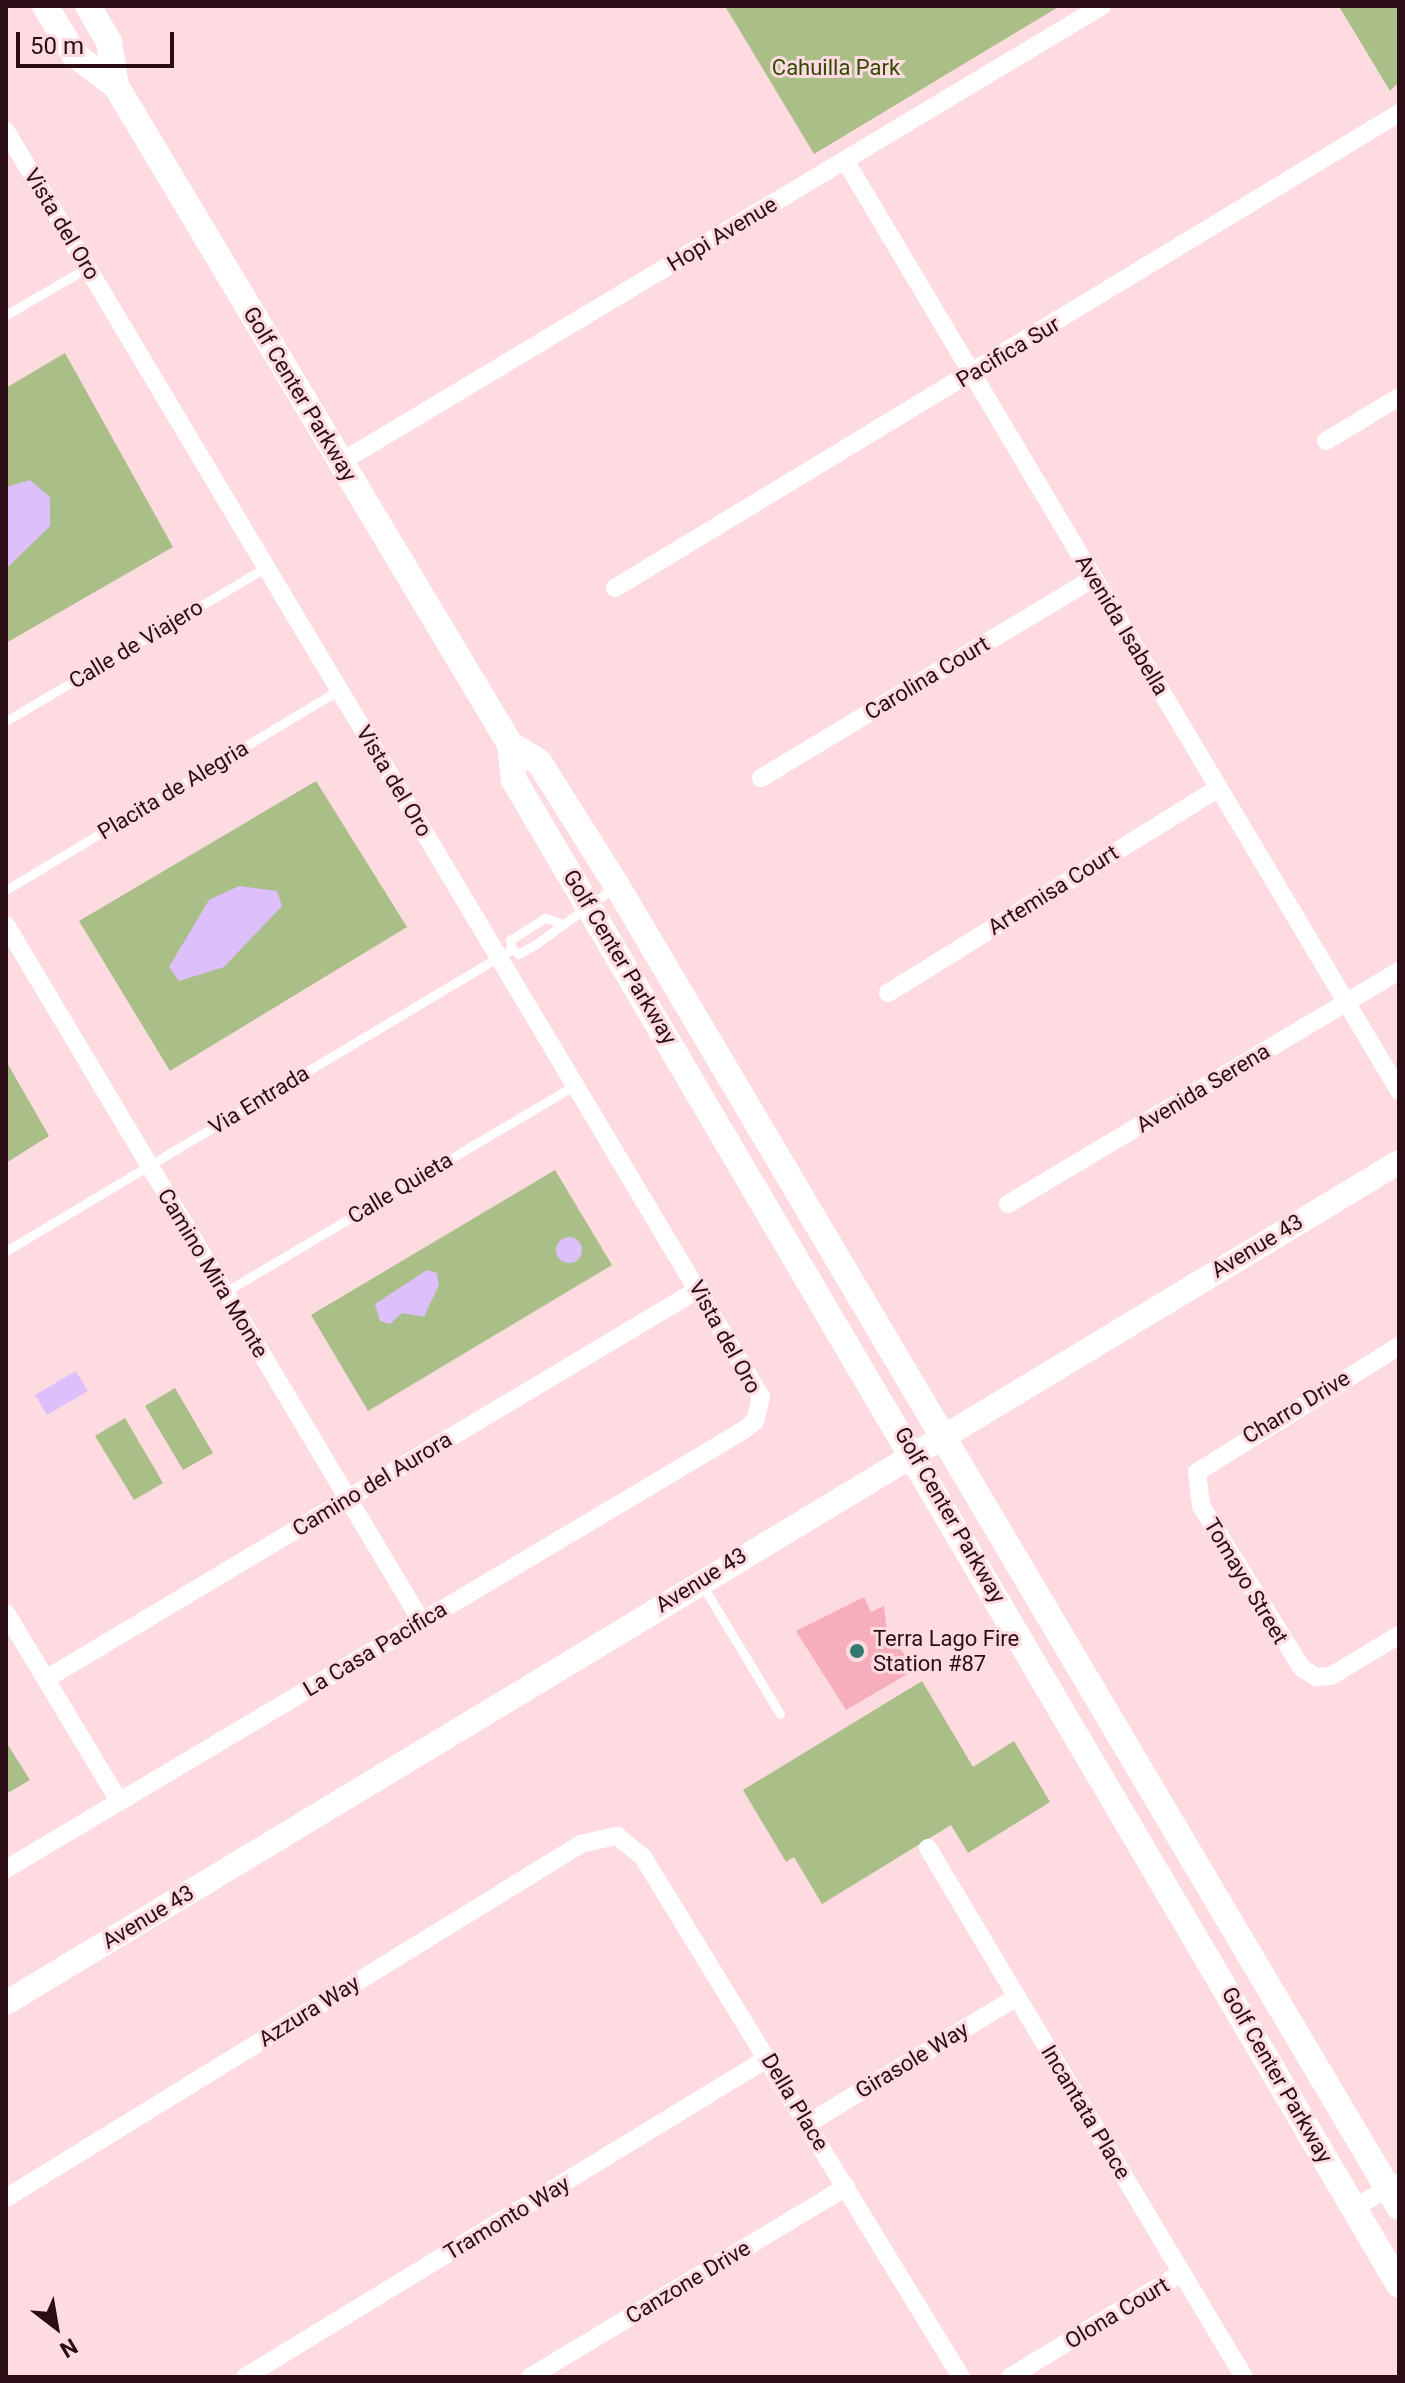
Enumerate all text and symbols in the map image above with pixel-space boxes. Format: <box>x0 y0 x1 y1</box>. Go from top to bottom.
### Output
scale bar <box>20 16 178 66</box>
text: 50 m <box>30 32 84 60</box>
park label: Cahuilla Park <box>772 55 900 81</box>
street label: Vista del Oro <box>18 164 106 284</box>
street label: Hopi Avenue <box>662 191 782 277</box>
street label: Golf Center Parkway <box>237 302 363 486</box>
street label: Pacifica Sur <box>951 311 1065 393</box>
street label: Avenida Isabella <box>1070 550 1174 700</box>
street label: Calle de Viajero <box>64 594 208 694</box>
street label: Carolina Court <box>860 630 994 726</box>
street label: Vista del Oro <box>350 721 438 841</box>
street label: Placita de Alegria <box>93 735 253 845</box>
street label: Artemisa Court <box>983 839 1123 941</box>
street label: Golf Center Parkway <box>557 865 683 1049</box>
street label: Avenida Serena <box>1131 1038 1275 1138</box>
street label: Via Entrada <box>204 1060 314 1140</box>
street label: Calle Quieta <box>343 1146 457 1230</box>
street label: Camino Mira Monte <box>152 1184 274 1362</box>
street label: Avenue 43 <box>1206 1208 1308 1284</box>
street label: Vista del Oro <box>683 1276 767 1398</box>
street label: Charro Drive <box>1238 1365 1354 1449</box>
street label: Golf Center Parkway <box>889 1422 1011 1608</box>
street label: Camino del Aurora <box>288 1426 456 1542</box>
street label: Tomayo Street <box>1198 1513 1294 1649</box>
street label: Avenue 43 <box>651 1542 751 1618</box>
street label: La Casa Pacifica <box>299 1596 451 1702</box>
place label: Terra Lago Fire Station #87 <box>873 1625 1019 1676</box>
marker: Terra Lago Fire Station #87 <box>848 1642 866 1660</box>
street label: Avenue 43 <box>97 1879 199 1955</box>
street label: Azzura Way <box>254 1970 364 2052</box>
street label: Golf Center Parkway <box>1216 1982 1338 2168</box>
street label: Girasole Way <box>851 2016 973 2104</box>
street label: Incantata Place <box>1036 2040 1136 2184</box>
street label: Della Place <box>756 2049 834 2155</box>
street label: Tramonto Way <box>439 2170 575 2266</box>
street label: Canzone Drive <box>621 2235 755 2329</box>
street label: Olona Court <box>1060 2272 1174 2354</box>
north arrow <box>16 2287 96 2367</box>
text: N <box>56 2333 82 2363</box>

